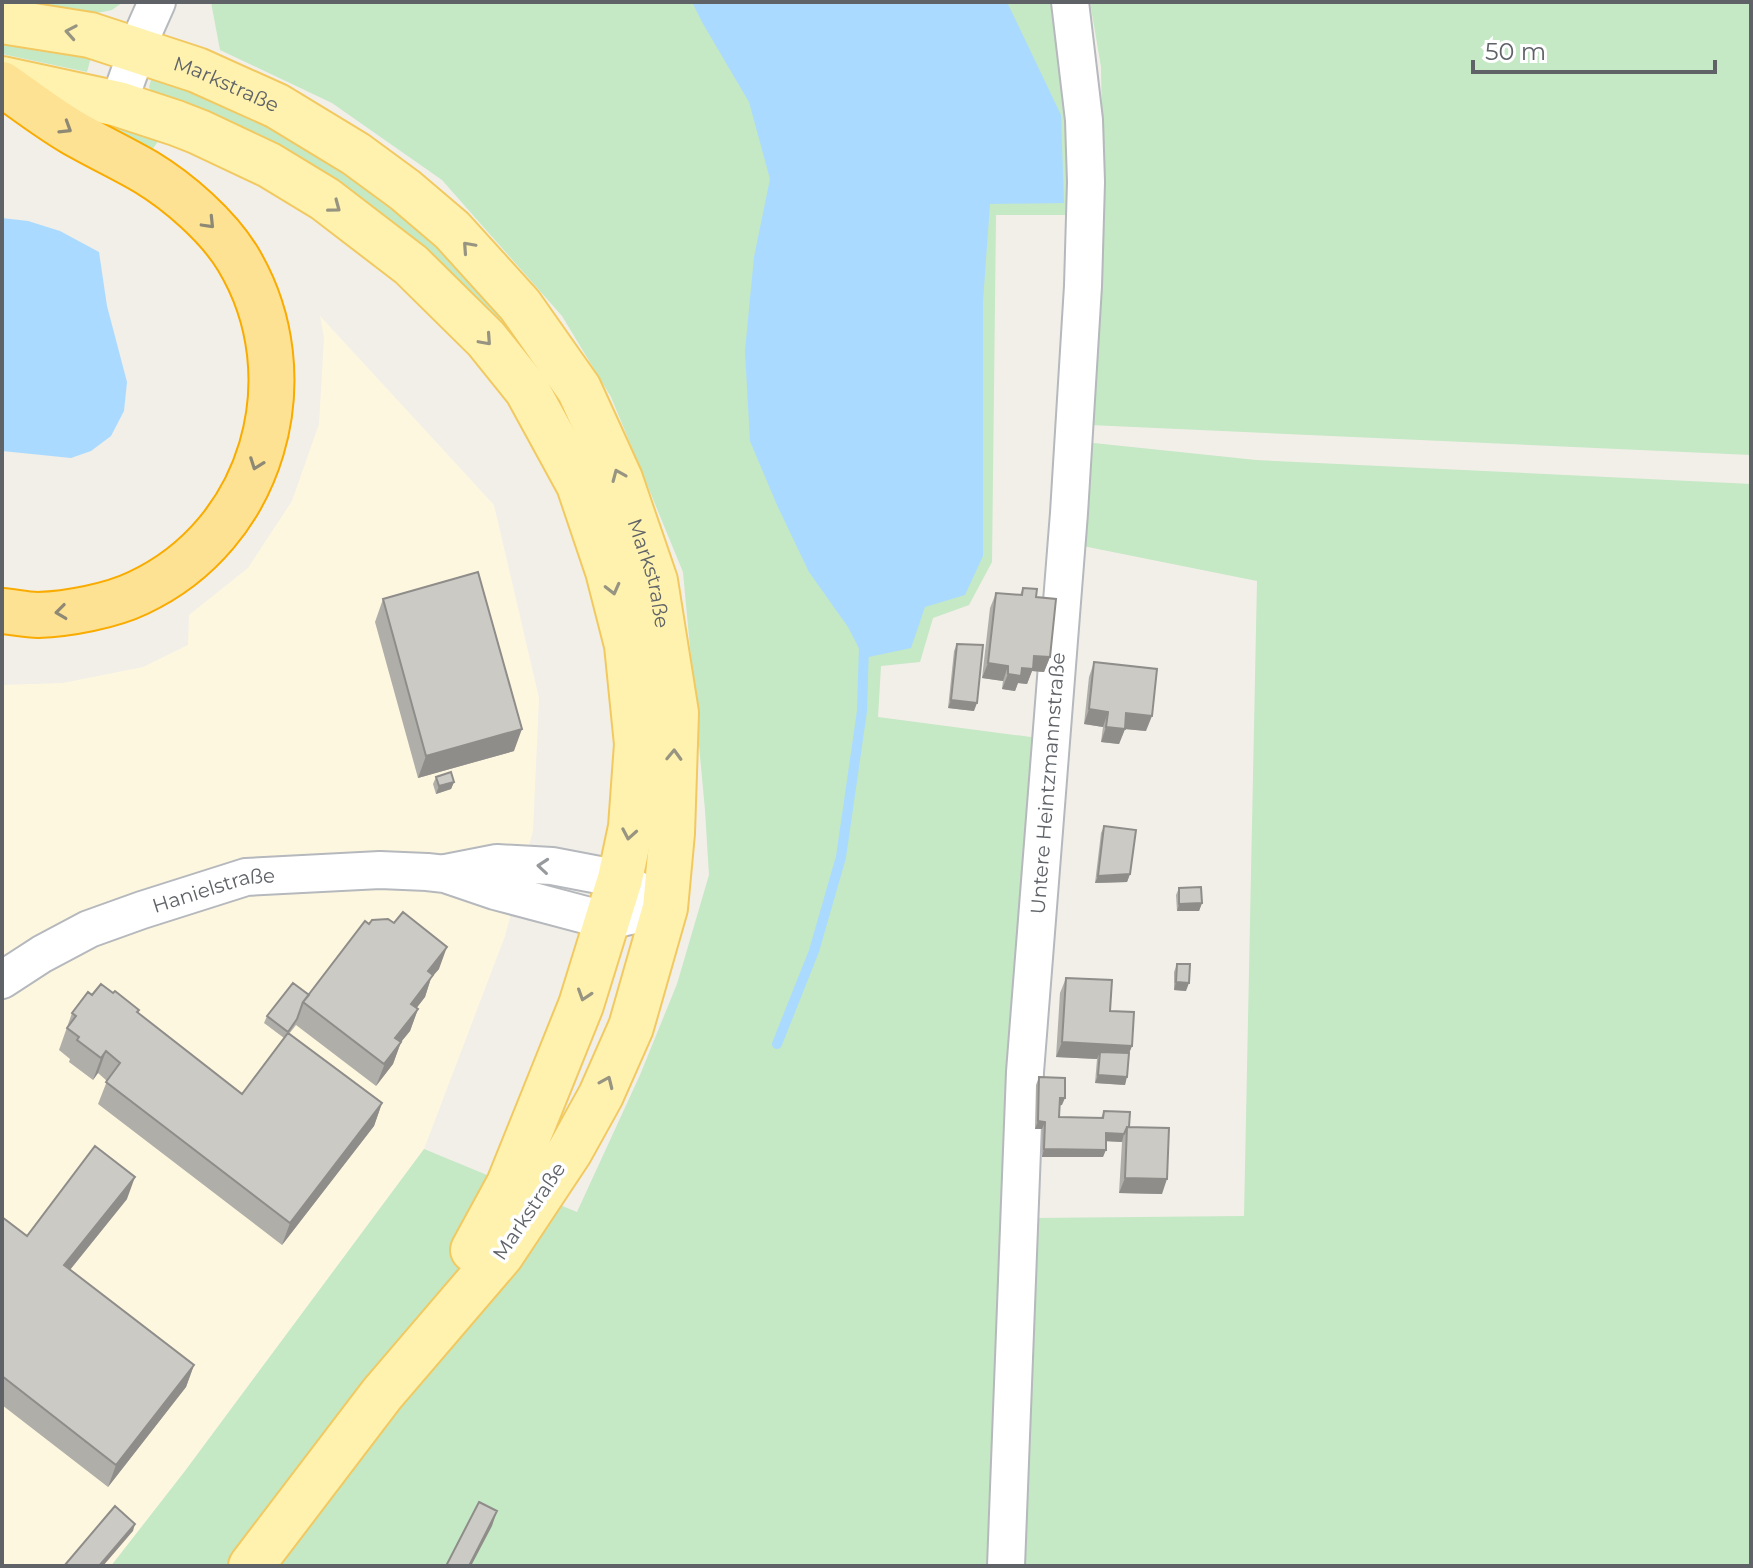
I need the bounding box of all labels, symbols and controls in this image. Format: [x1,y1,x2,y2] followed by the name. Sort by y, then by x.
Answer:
[64,24,77,41] one-way arrow
[1473,24,1715,74] scale bar
[1485,37,1546,66] text: 50 m
[170,51,283,117] street label: Markstraße
[58,119,72,134] one-way arrow
[326,198,341,212] one-way arrow
[200,214,214,228] one-way arrow
[462,242,477,256] one-way arrow
[476,331,490,346] one-way arrow
[249,456,266,470] one-way arrow
[611,469,627,483] one-way arrow
[622,515,674,630] street label: Markstraße
[604,582,621,595] one-way arrow
[54,603,68,620] one-way arrow
[1025,651,1070,915] street label: Untere Heintzmannstraße
[666,748,683,761] one-way arrow
[621,827,638,840] one-way arrow
[536,858,549,875] one-way arrow
[149,863,276,918] street label: Hanielstraße
[577,988,593,1002] one-way arrow
[597,1076,613,1090] one-way arrow
[488,1158,570,1264] street label: Markstraße

